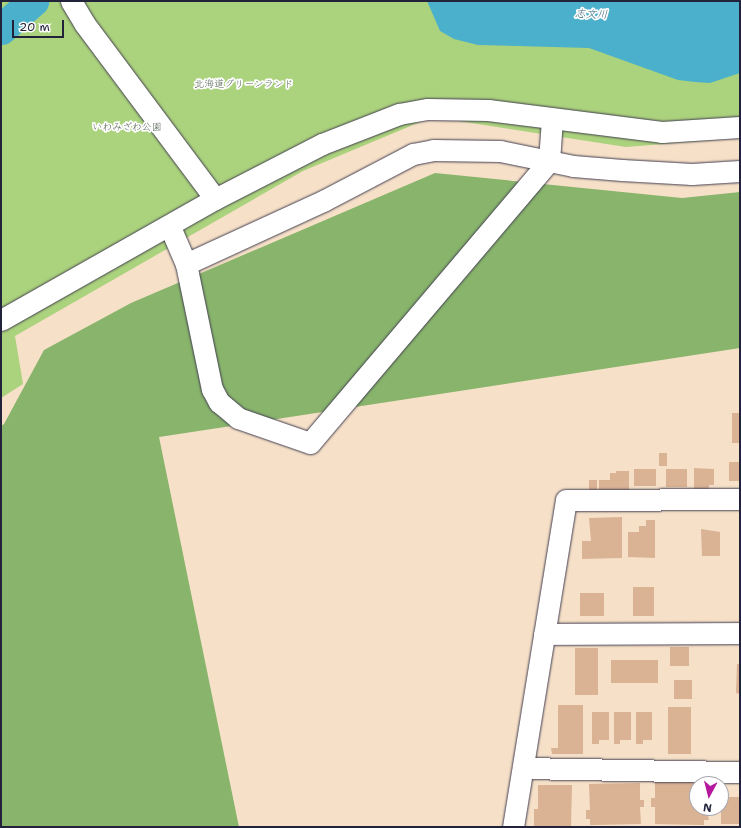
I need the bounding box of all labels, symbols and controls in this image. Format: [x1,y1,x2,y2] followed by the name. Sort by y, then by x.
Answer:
[574,8,608,22] water label: 志文川
[14,12,66,38] scale bar
[19,19,50,35] text: 20 m
[194,78,294,90] park label: 北海道グリーンランド
[92,121,162,133] park label: いわみざわ公園
[689,776,729,816] north arrow
[702,799,713,815] text: N

